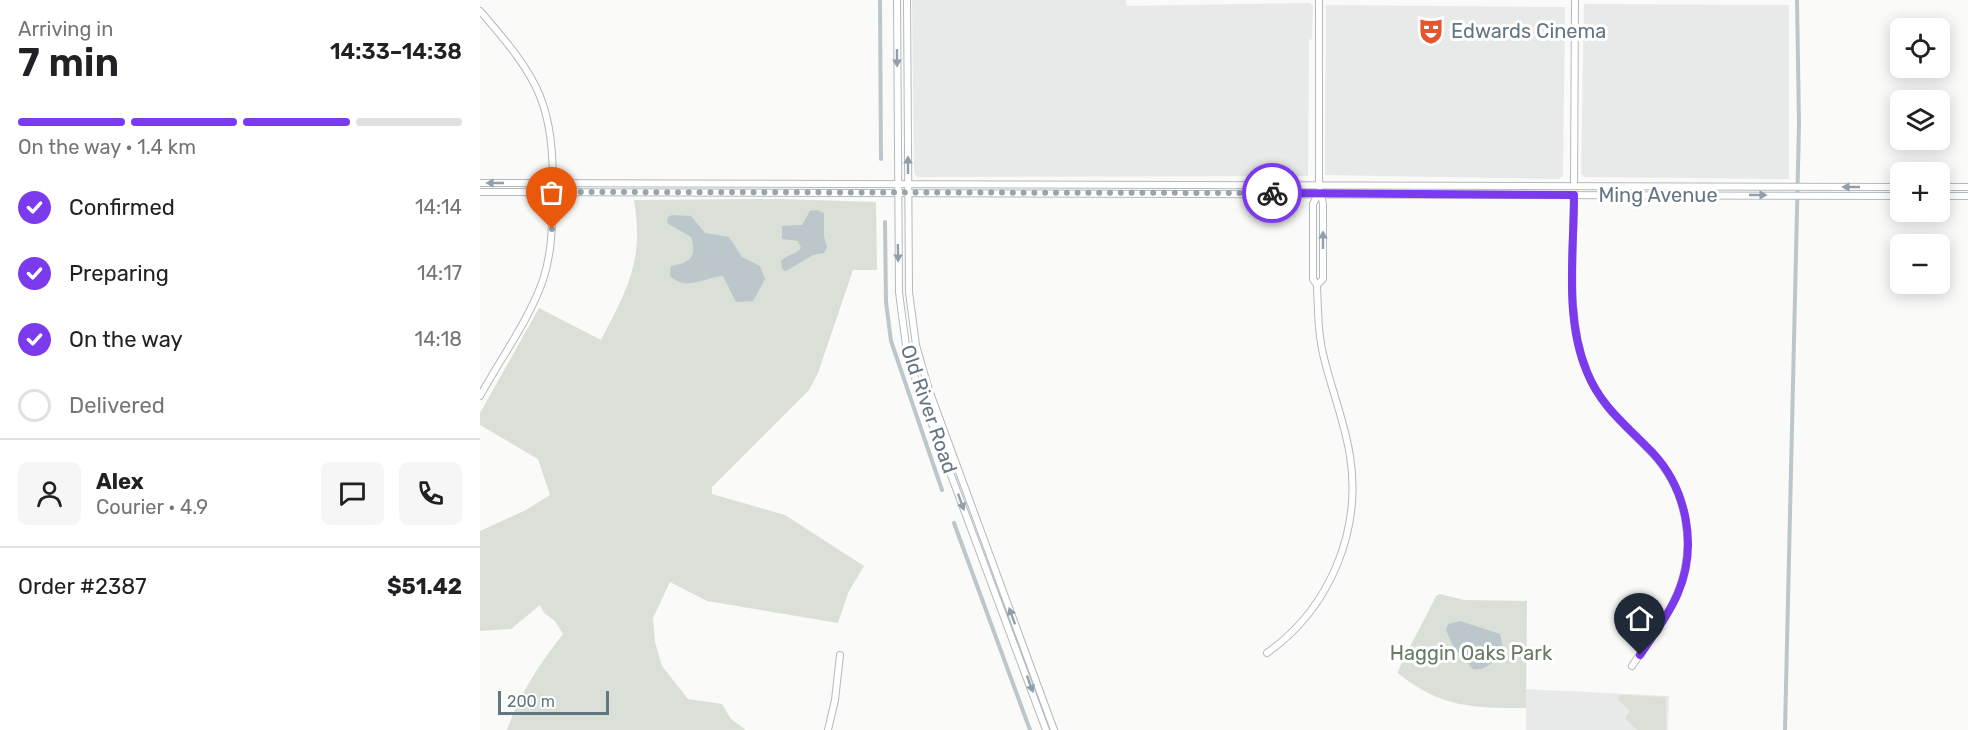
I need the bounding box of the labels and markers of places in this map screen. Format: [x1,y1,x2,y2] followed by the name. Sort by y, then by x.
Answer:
[1416,16,1446,46] theatre icon: Edwards Cinema
[1451,19,1606,43] place label: Edwards Cinema
[526,167,577,229] pin
[1614,593,1665,655] pin

